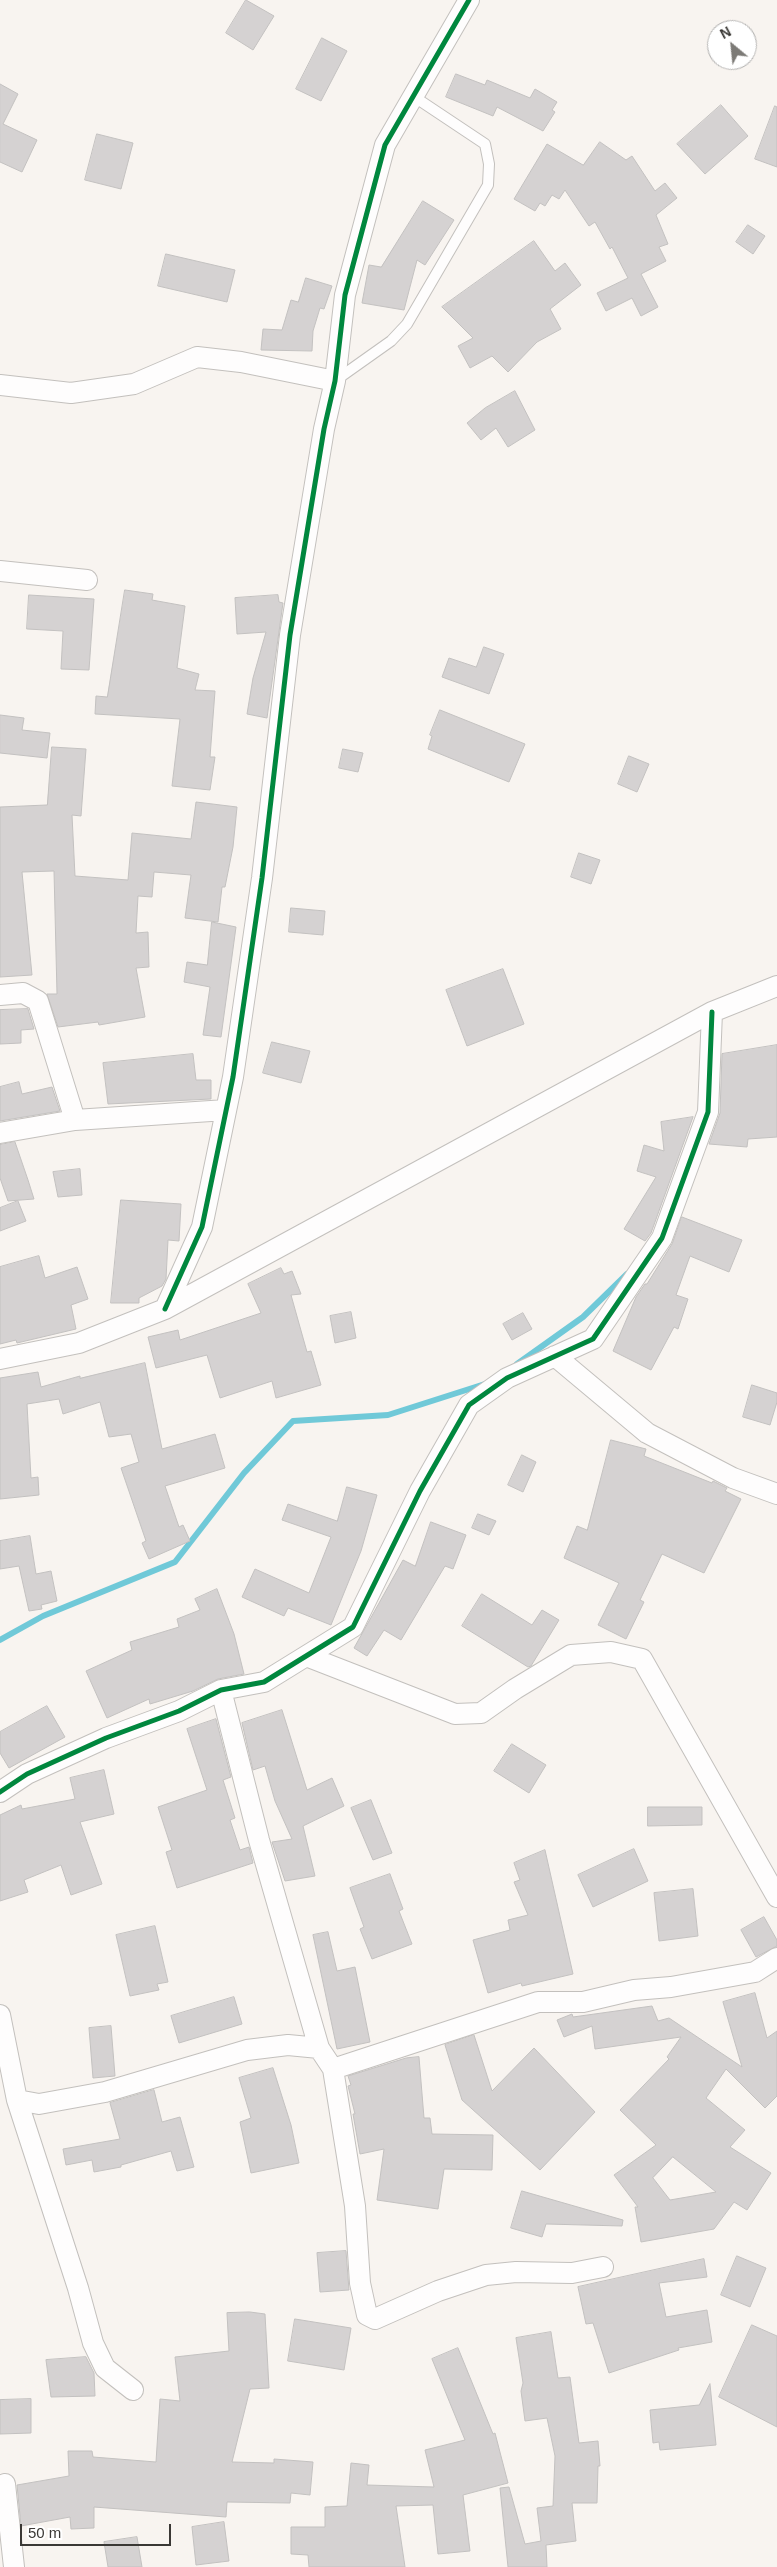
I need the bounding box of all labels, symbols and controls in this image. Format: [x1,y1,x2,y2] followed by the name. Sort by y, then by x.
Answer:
[707,20,757,70] north arrow
[717,23,734,42] text: N
[22,2514,174,2546] scale bar
[28,2524,61,2541] text: 50 m

